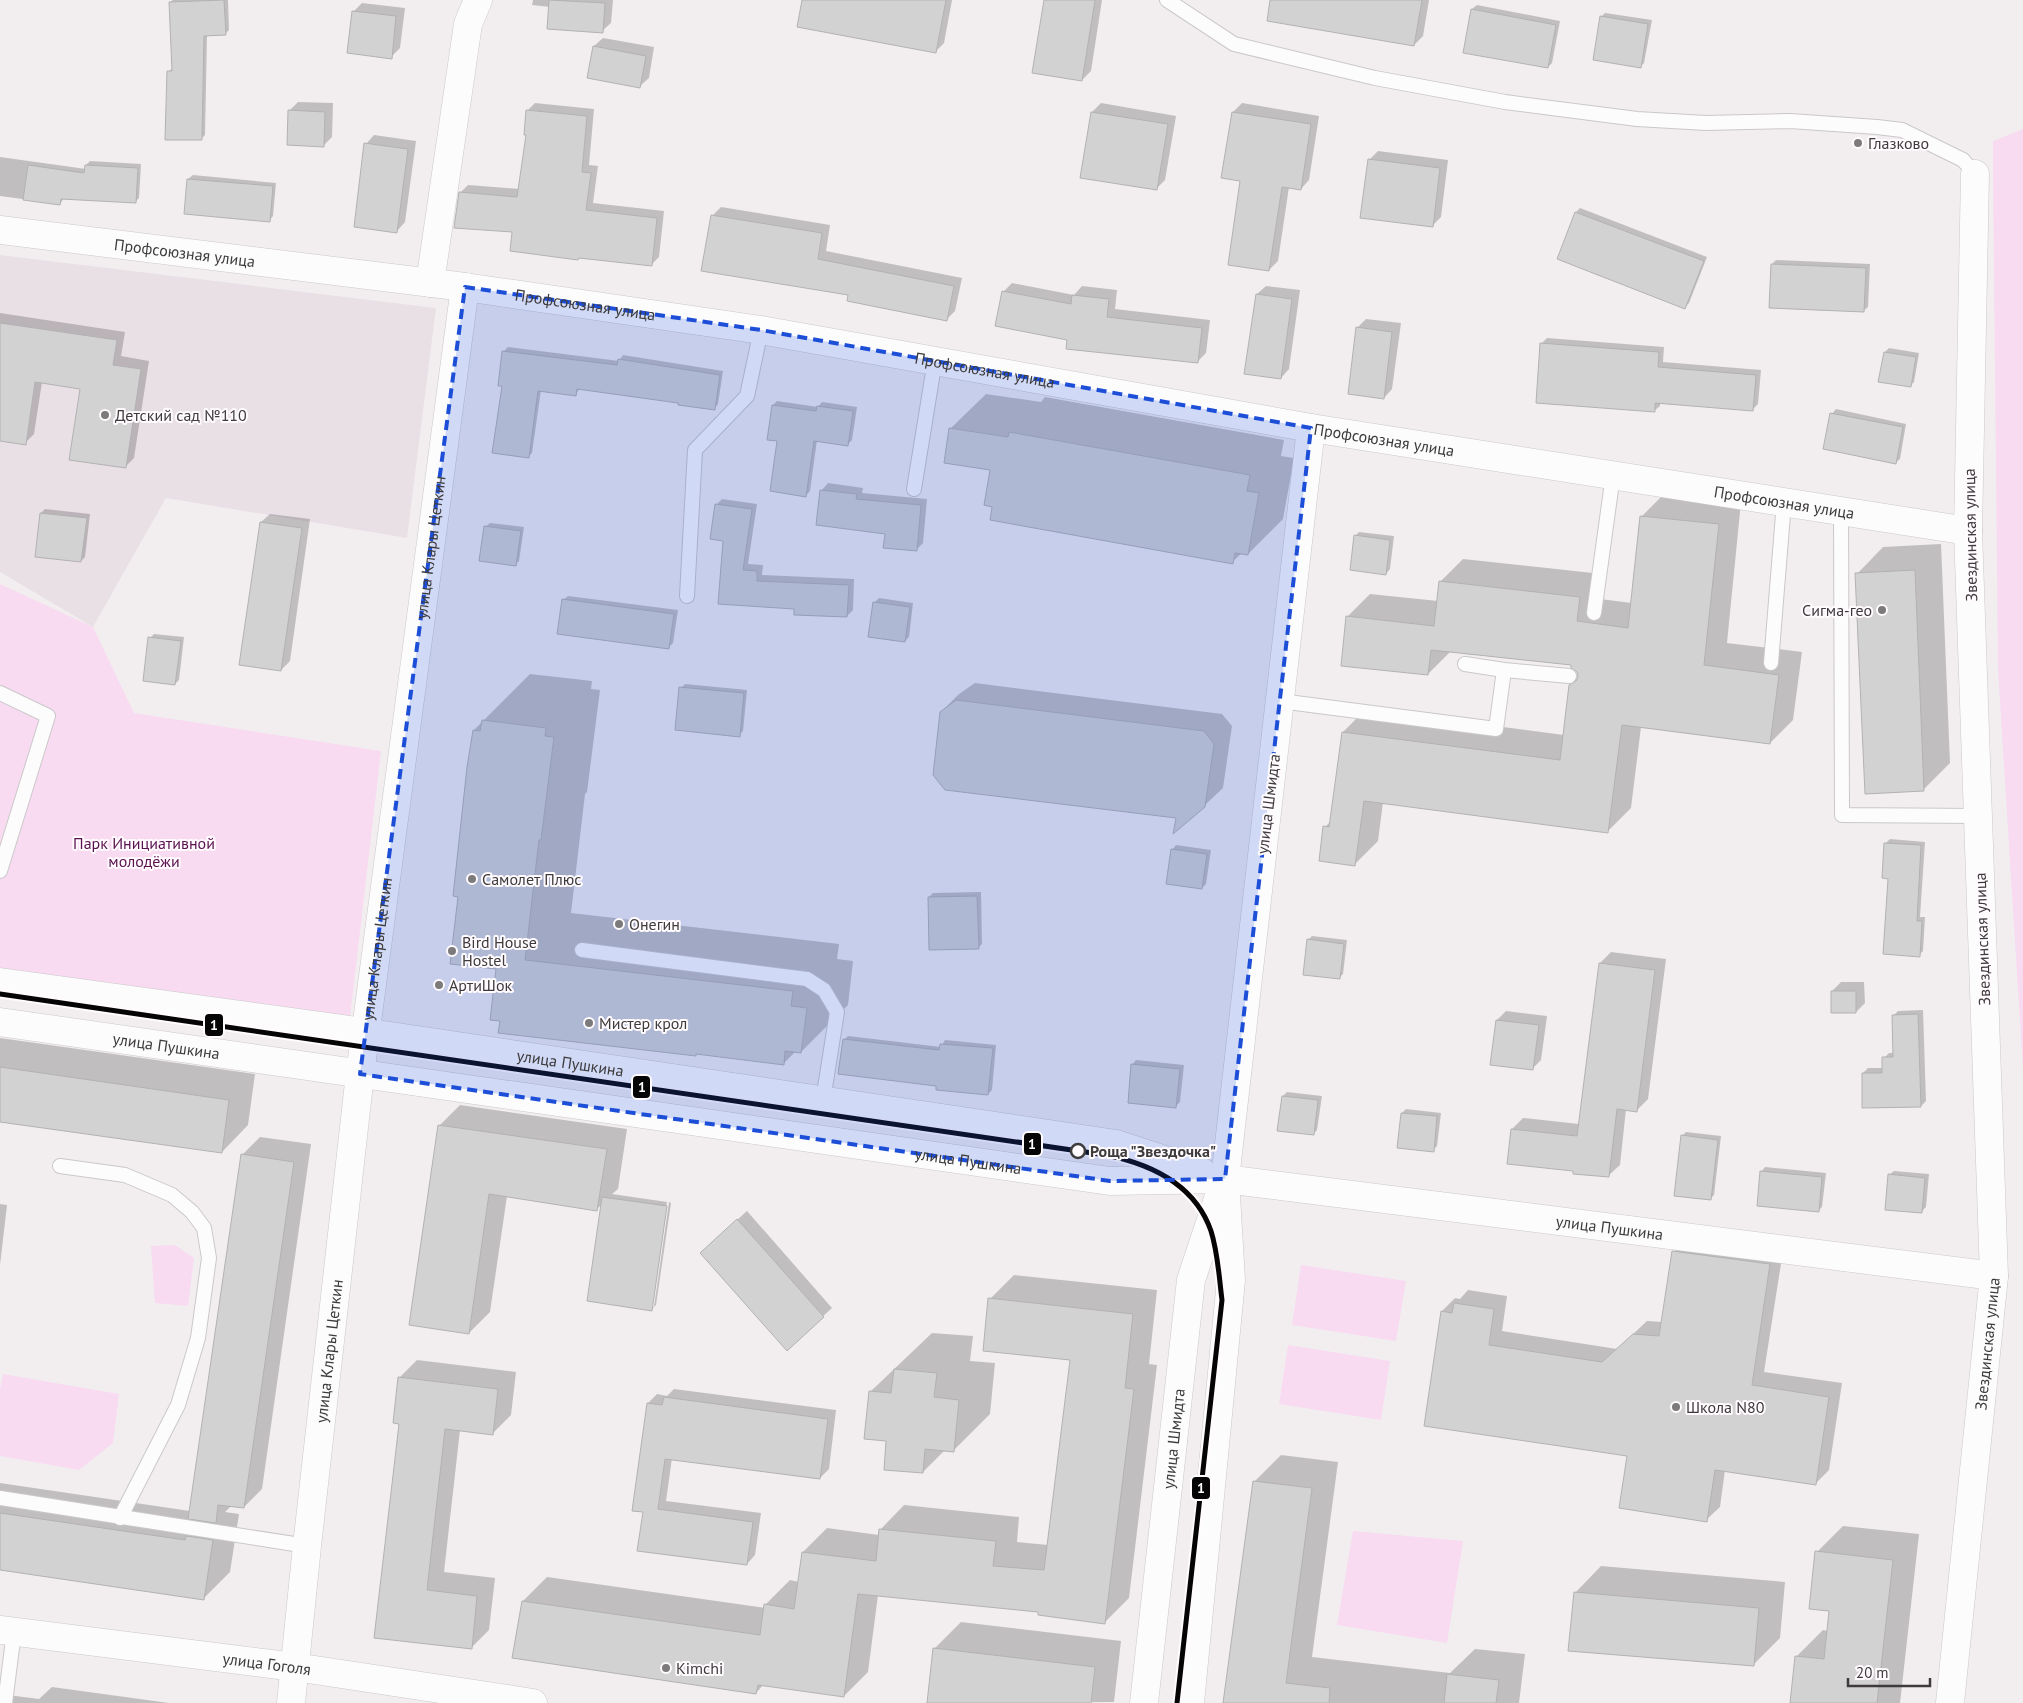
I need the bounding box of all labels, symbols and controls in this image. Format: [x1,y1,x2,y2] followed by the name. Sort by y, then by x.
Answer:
[1868,133,1929,153] place label: Глазково
[1852,137,1864,149] marker: Глазково
[113,234,256,271] street label: Профсоюзная улица
[514,284,657,325] street label: Профсоюзная улица
[913,348,1057,392] street label: Профсоюзная улица
[115,405,247,425] place label: Детский сад №110
[99,409,111,421] marker: Детский сад №110
[1312,419,1456,460] street label: Профсоюзная улица
[1959,468,1981,602] street label: Звездинская улица
[411,475,450,620] street label: улица Клары Цеткин
[1713,481,1856,523] street label: Профсоюзная улица
[1802,600,1872,620] place label: Сигма-гео
[1876,604,1888,616] marker: Сигма-гео
[1252,753,1284,855] street label: улица Шмидта
[73,833,215,871] park label: Парк Инициативной молодёжи
[482,869,582,889] place label: Самолет Плюс
[1970,872,1994,1006] street label: Звездинская улица
[466,873,478,885] marker: Самолет Плюс
[357,876,396,1022] street label: улица Клары Цеткин
[629,914,680,934] place label: Онегин
[613,918,625,930] marker: Онегин
[462,932,537,970] place label: Bird House Hostel
[446,945,458,957] marker: Bird House Hostel
[449,975,512,995] place label: АртиШок
[433,979,445,991] marker: АртиШок
[204,1013,224,1037] line badge: 1
[599,1013,687,1033] place label: Мистер крол
[210,1016,218,1034] text: 1
[583,1017,595,1029] marker: Мистер крол
[112,1028,221,1063] street label: улица Пушкина
[515,1045,625,1081] street label: улица Пушкина
[632,1075,651,1099] line badge: 1
[638,1078,646,1096] text: 1
[1023,1132,1042,1156] line badge: 1
[1028,1135,1036,1153] text: 1
[1090,1141,1216,1161] place label: Роща "Звездочка"
[913,1143,1023,1178] street label: улица Пушкина
[1070,1143,1086,1159] marker: Роща "Звездочка"
[1555,1211,1664,1244] street label: улица Пушкина
[1970,1277,2004,1411] street label: Звездинская улица
[311,1278,347,1424] street label: улица Клары Цеткин
[1158,1387,1189,1490] street label: улица Шмидта
[1686,1397,1765,1417] place label: Школа N80
[1670,1401,1682,1413] marker: Школа N80
[1191,1476,1211,1500] line badge: 1
[1197,1479,1205,1497] text: 1
[222,1648,312,1679] street label: улица Гоголя
[1848,1656,1930,1688] scale bar
[676,1658,723,1678] place label: Kimchi
[660,1662,672,1674] marker: Kimchi
[1856,1663,1889,1682] text: 20 m

